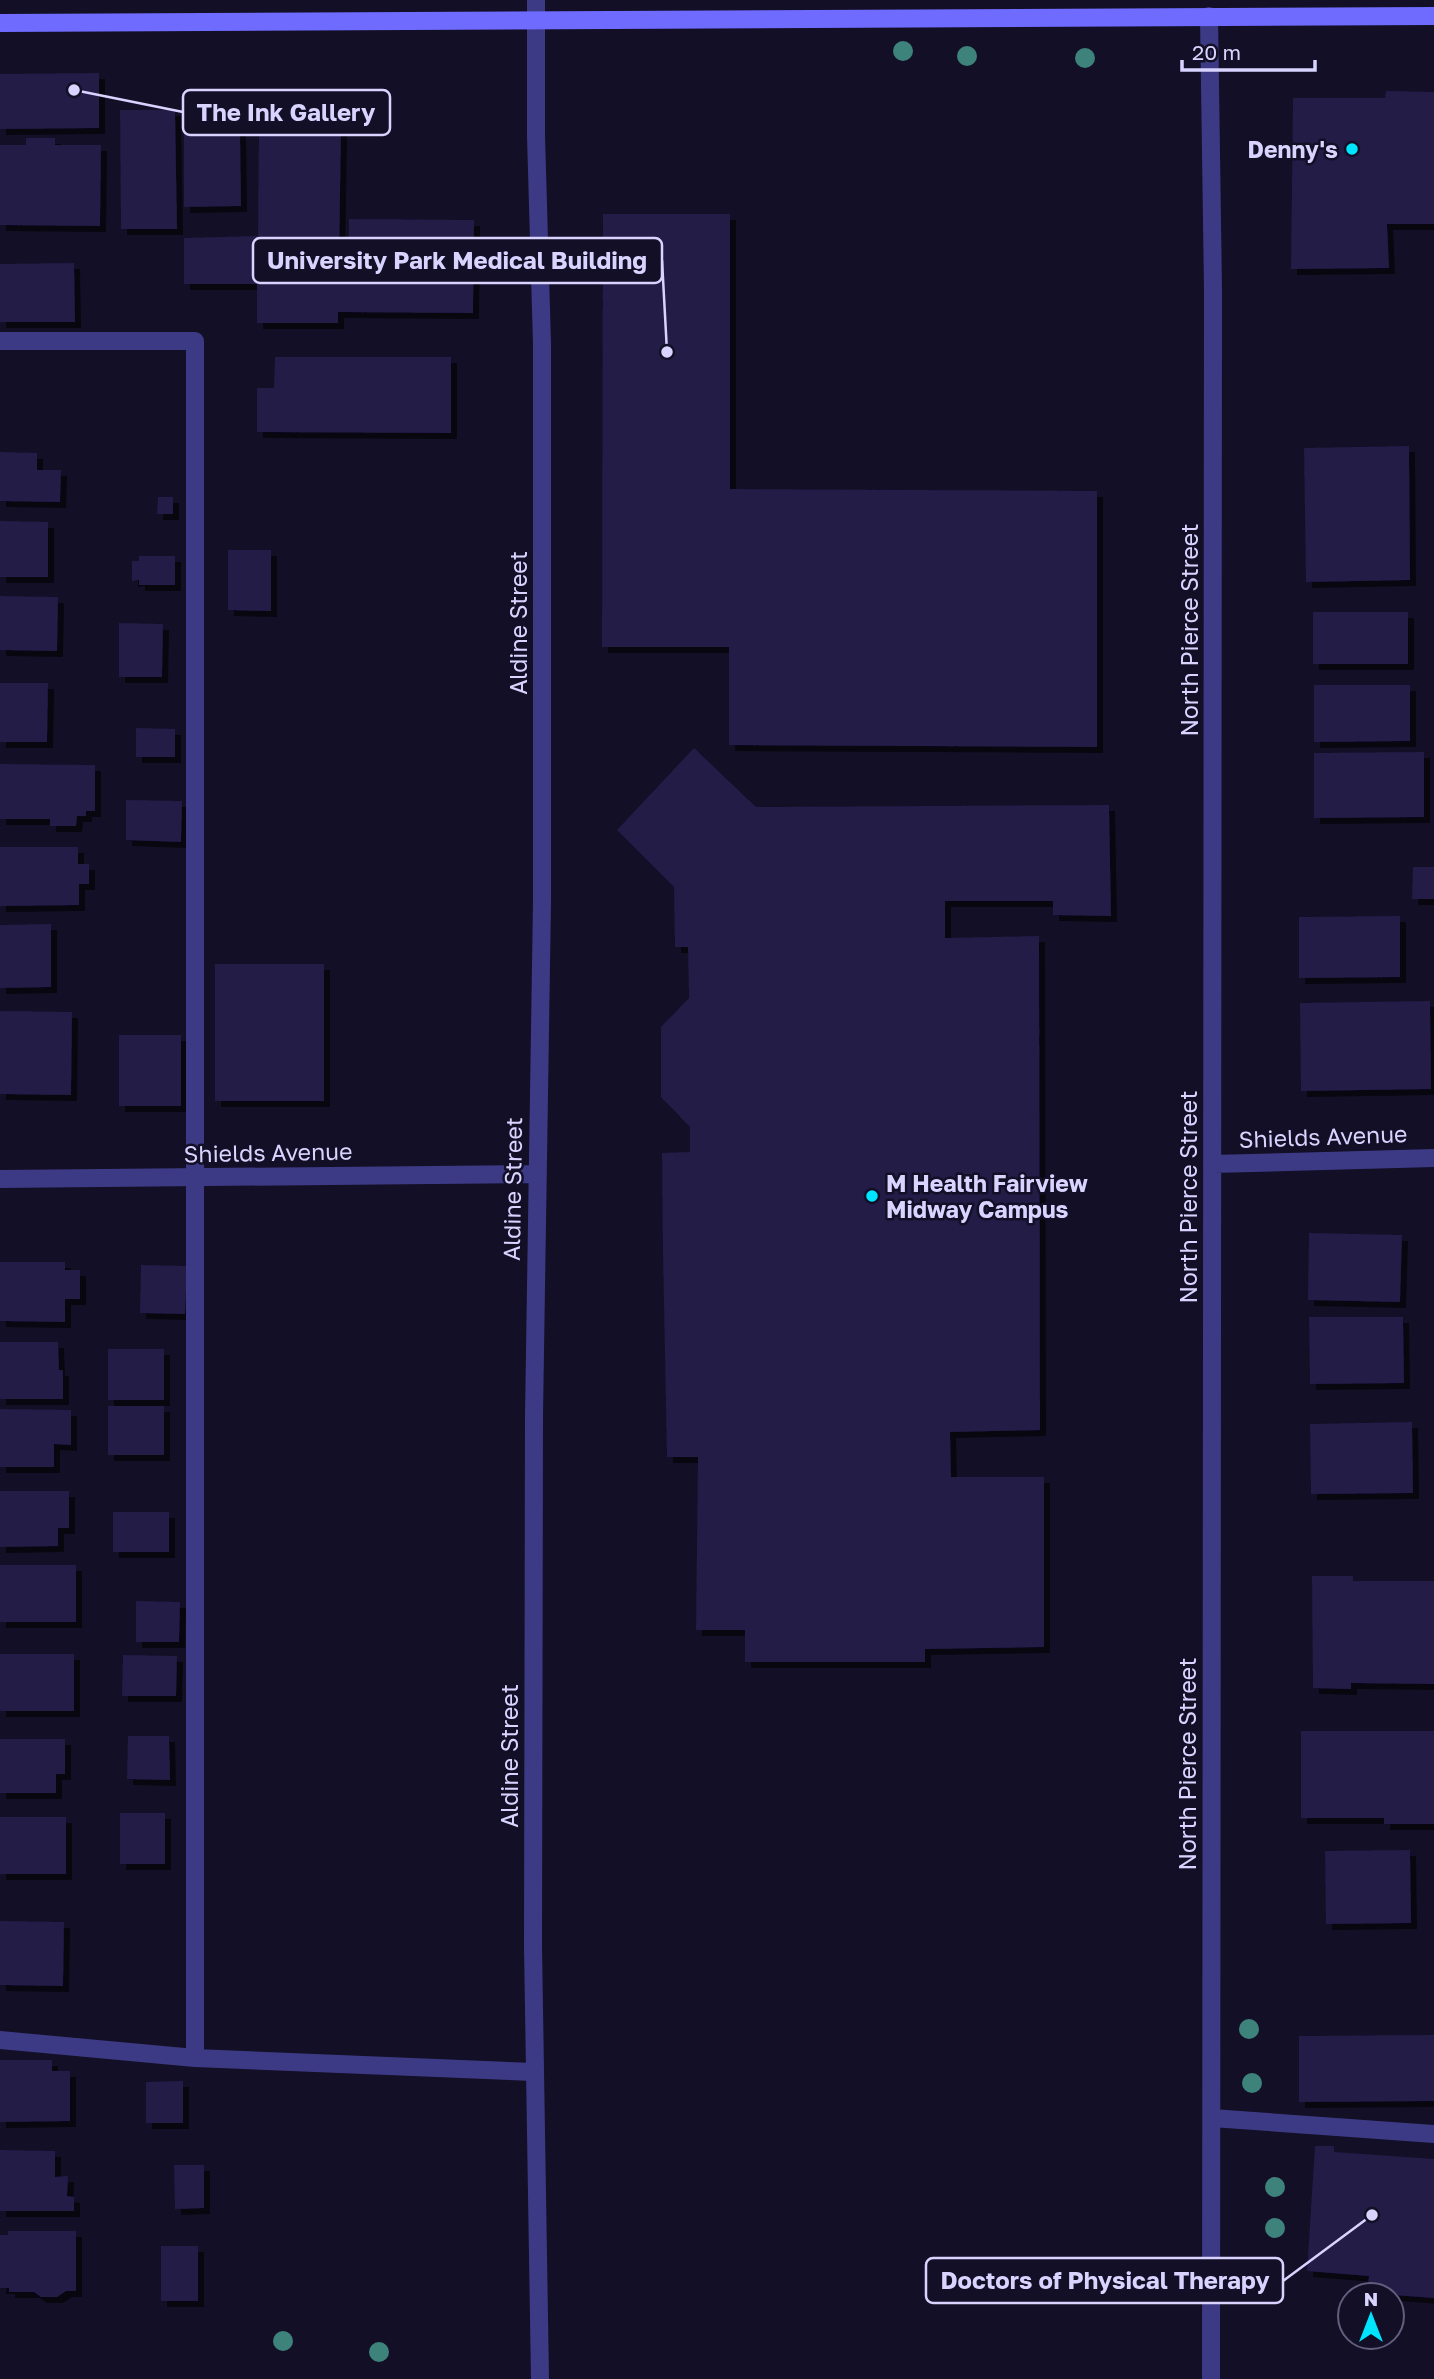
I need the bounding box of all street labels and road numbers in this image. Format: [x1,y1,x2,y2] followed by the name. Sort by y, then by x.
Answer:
[1175,524,1203,736] street label: North Pierce Street
[504,551,532,695] street label: Aldine Street
[1174,1091,1202,1303] street label: North Pierce Street
[497,1117,527,1261] street label: Aldine Street
[1238,1119,1408,1153] street label: Shields Avenue
[183,1137,353,1167] street label: Shields Avenue
[1173,1658,1201,1870] street label: North Pierce Street
[495,1684,523,1828] street label: Aldine Street

